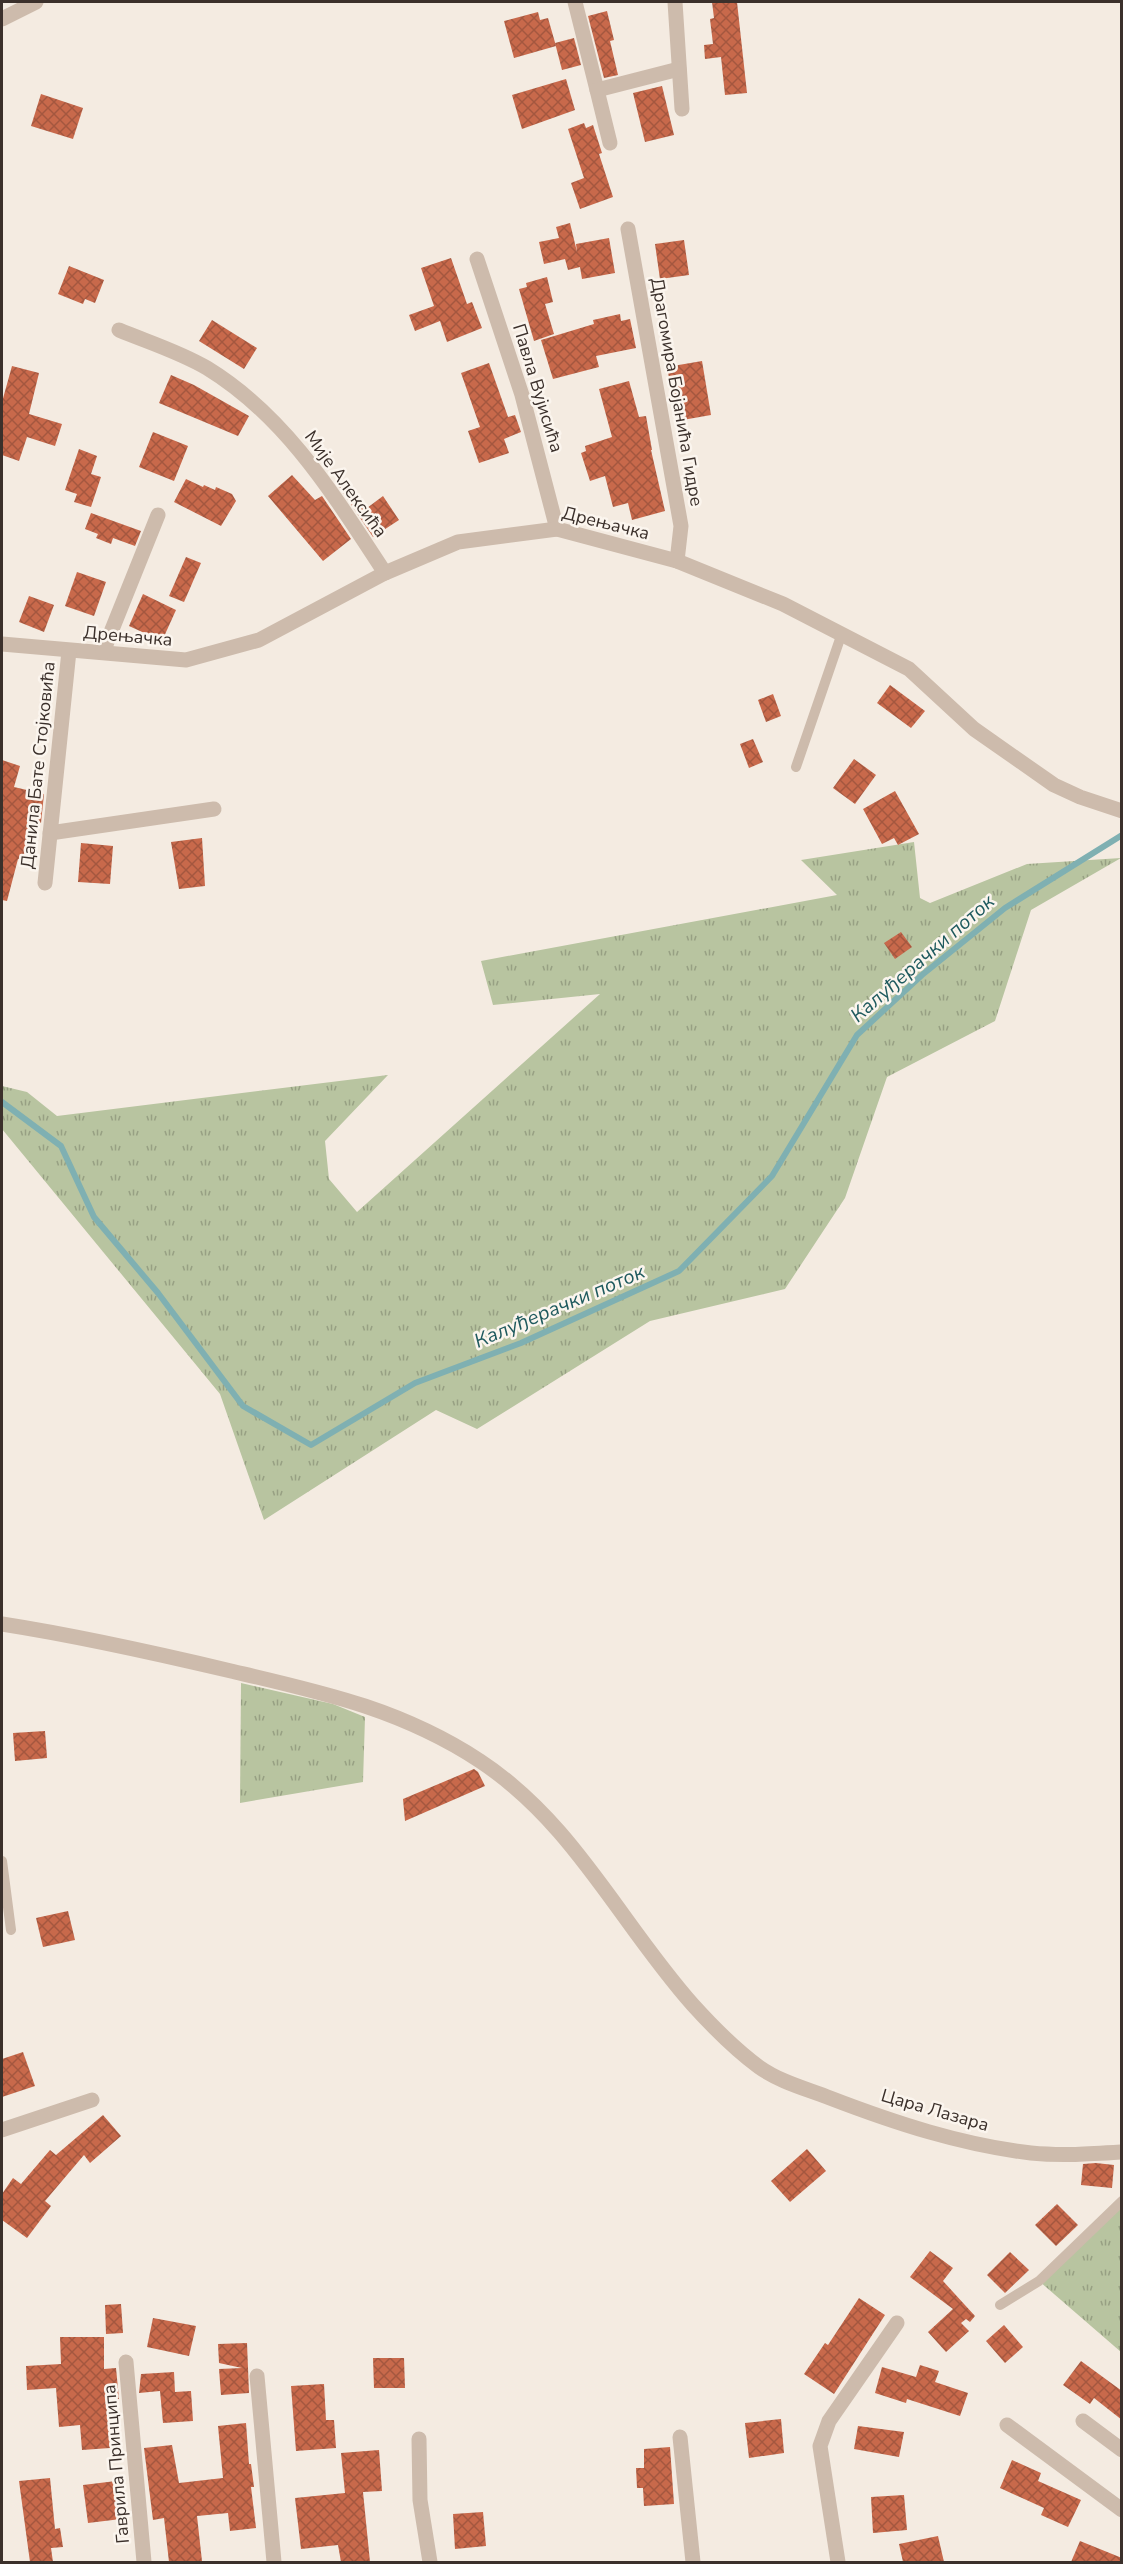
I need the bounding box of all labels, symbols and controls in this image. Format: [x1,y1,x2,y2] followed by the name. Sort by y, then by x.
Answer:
[645,276,709,508] street label: Драгомира Бојанића Гидре
[507,321,569,455] street label: Павла Вујисића
[299,426,393,542] street label: Мије Алексића
[560,501,652,545] street label: Дрењачка
[83,620,173,652] street label: Дрењачка
[15,660,61,870] street label: Данила Бате Стојковића
[845,888,1000,1028] water label: Калуђерачки поток
[470,1258,649,1355] water label: Калуђерачки поток
[878,2083,992,2137] street label: Цара Лазара
[97,2383,135,2545] street label: Гаврила Принципа

